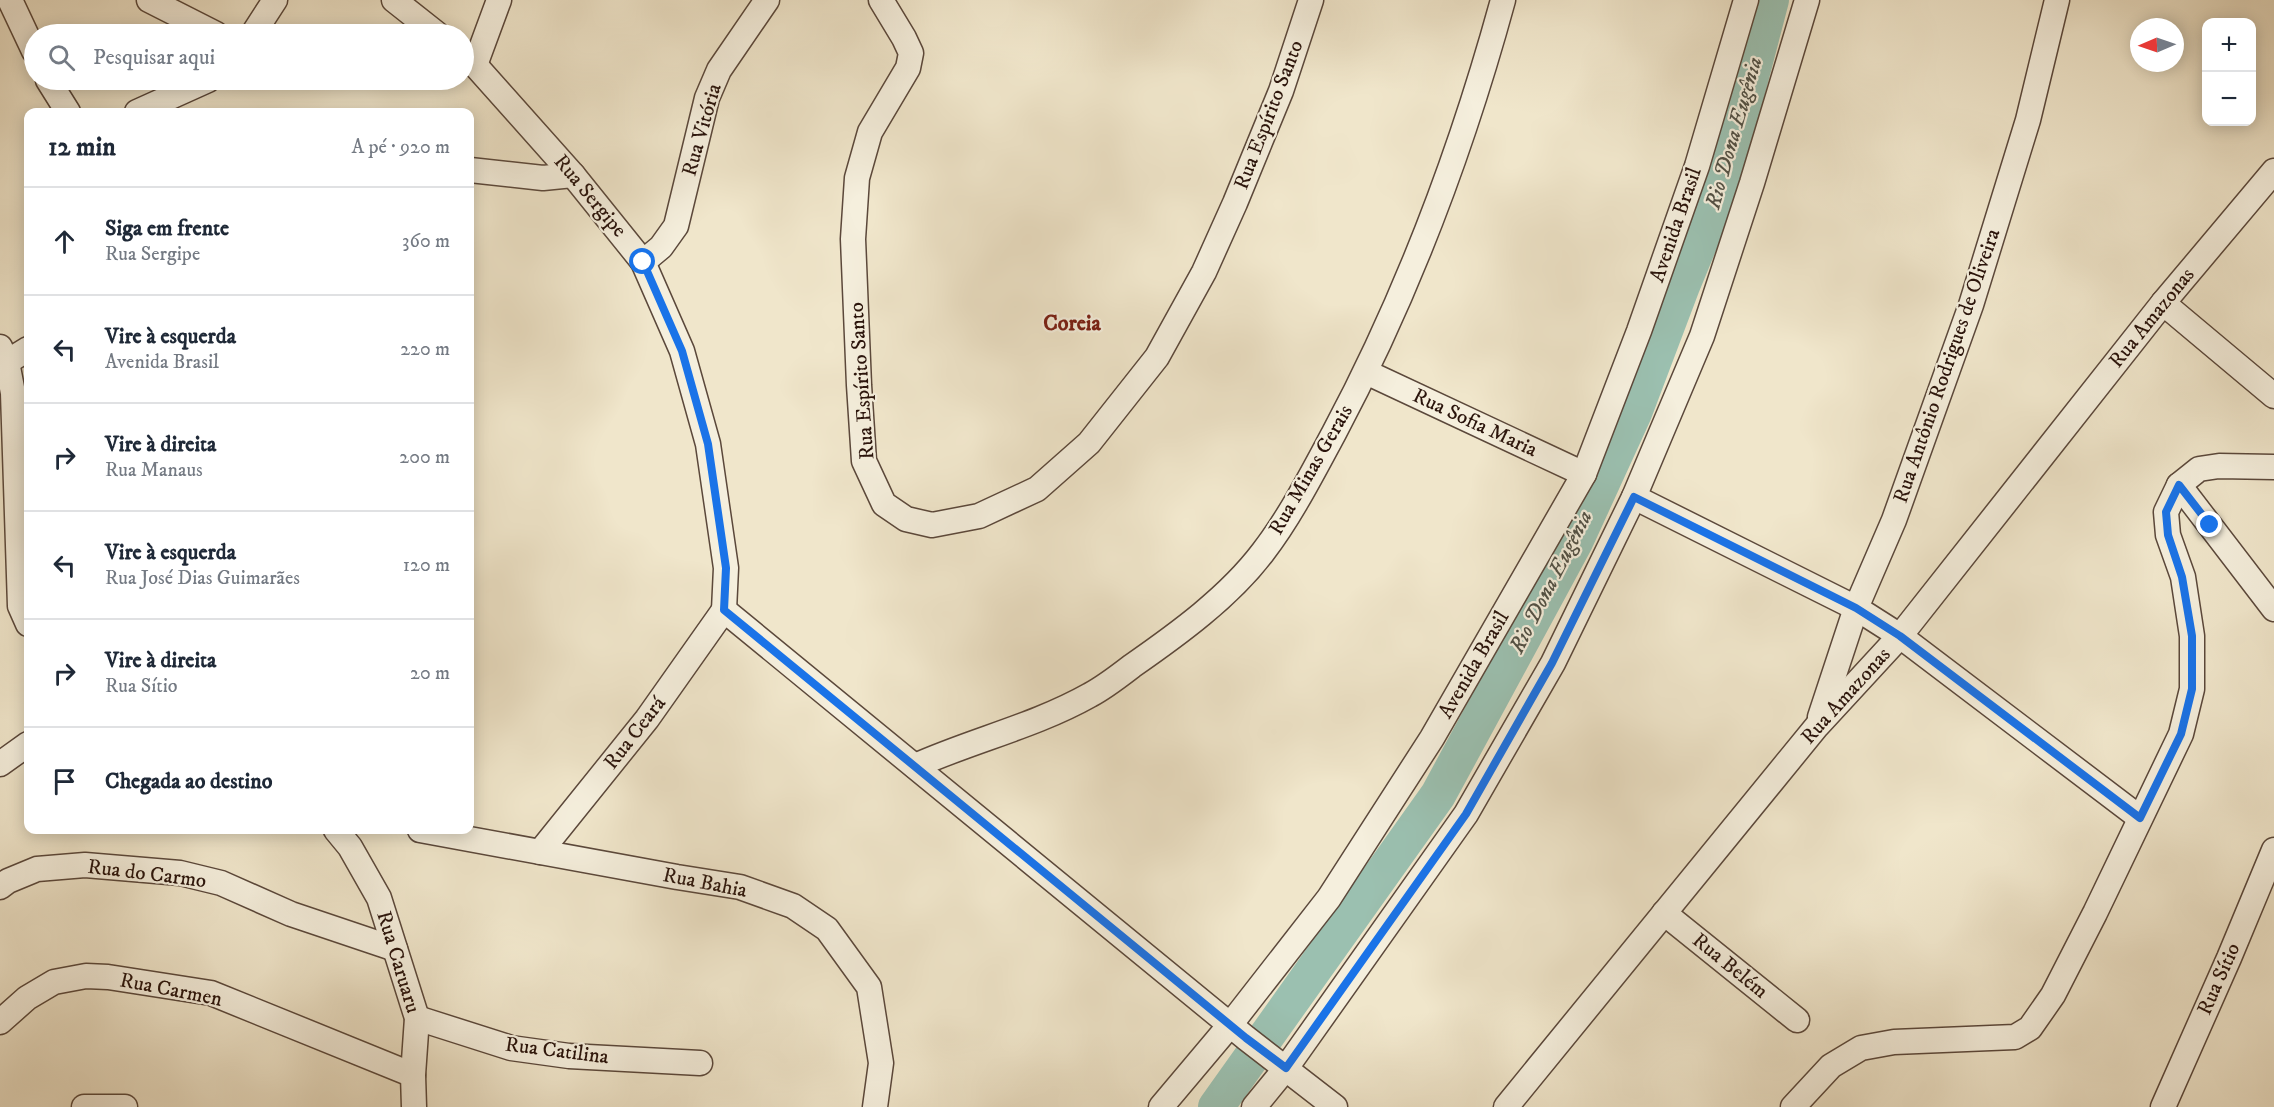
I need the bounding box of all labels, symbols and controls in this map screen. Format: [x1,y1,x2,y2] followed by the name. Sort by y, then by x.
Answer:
[2130,18,2184,72] north arrow
[2202,18,2256,126] map controls
[2202,18,2256,72] button: +
[24,24,474,90] search box
[1229,37,1309,193] street label: Rua Espírito Santo
[45,41,78,74] icon: search
[93,44,215,71] text: Pesquisar aqui
[1699,54,1769,213] water label: Rio Dona Eugênia
[2202,72,2256,126] button: −
[676,81,728,179] street label: Rua Vitória
[48,131,116,164] text: 12 min
[351,135,450,160] text: A pé · 920 m
[548,149,632,243] street label: Rua Sergipe
[1644,163,1708,286] street label: Avenida Brasil
[105,215,229,242] text: Siga em frente
[48,225,81,258] icon: ahead
[1888,225,2006,507] street label: Rua Antônio Rodrigues de Oliveira
[402,229,450,254] text: 360 m
[105,242,200,267] text: Rua Sergipe
[629,248,655,274] route start
[2104,262,2200,374] street label: Rua Amazonas
[844,301,880,461] street label: Rua Espírito Santo
[1043,310,1101,337] district label: Coreia
[105,323,236,350] text: Vire à esquerda
[48,333,81,366] icon: left
[400,337,450,362] text: 220 m
[105,350,219,375] text: Avenida Brasil
[1409,383,1541,463] street label: Rua Sofia Maria
[1263,400,1359,540] street label: Rua Minas Gerais
[105,431,216,458] text: Vire à direita
[48,441,81,474] icon: right
[399,445,450,470] text: 200 m
[105,458,203,483] text: Rua Manaus
[1503,506,1599,659] water label: Rio Dona Eugênia
[2196,511,2222,537] route end
[105,539,236,566] text: Vire à esquerda
[48,549,81,582] icon: left
[403,553,450,578] text: 120 m
[105,566,300,591] text: Rua José Dias Guimarães
[1433,606,1516,723] street label: Avenida Brasil
[1796,642,1896,750] street label: Rua Amazonas
[105,647,216,674] text: Vire à direita
[48,657,81,690] icon: right
[410,661,450,686] text: 20 m
[105,674,178,699] text: Rua Sítio
[598,691,672,775] street label: Rua Ceará
[48,765,81,798] icon: arrive
[105,768,272,795] text: Chegada ao destino
[86,854,208,894] street label: Rua do Carmo
[661,862,749,904] street label: Rua Bahia
[370,908,426,1016] street label: Rua Caruaru
[1687,928,1773,1005] street label: Rua Belém
[2192,939,2246,1019] street label: Rua Sítio
[118,967,224,1013] street label: Rua Carmen
[504,1032,610,1070] street label: Rua Catilina

